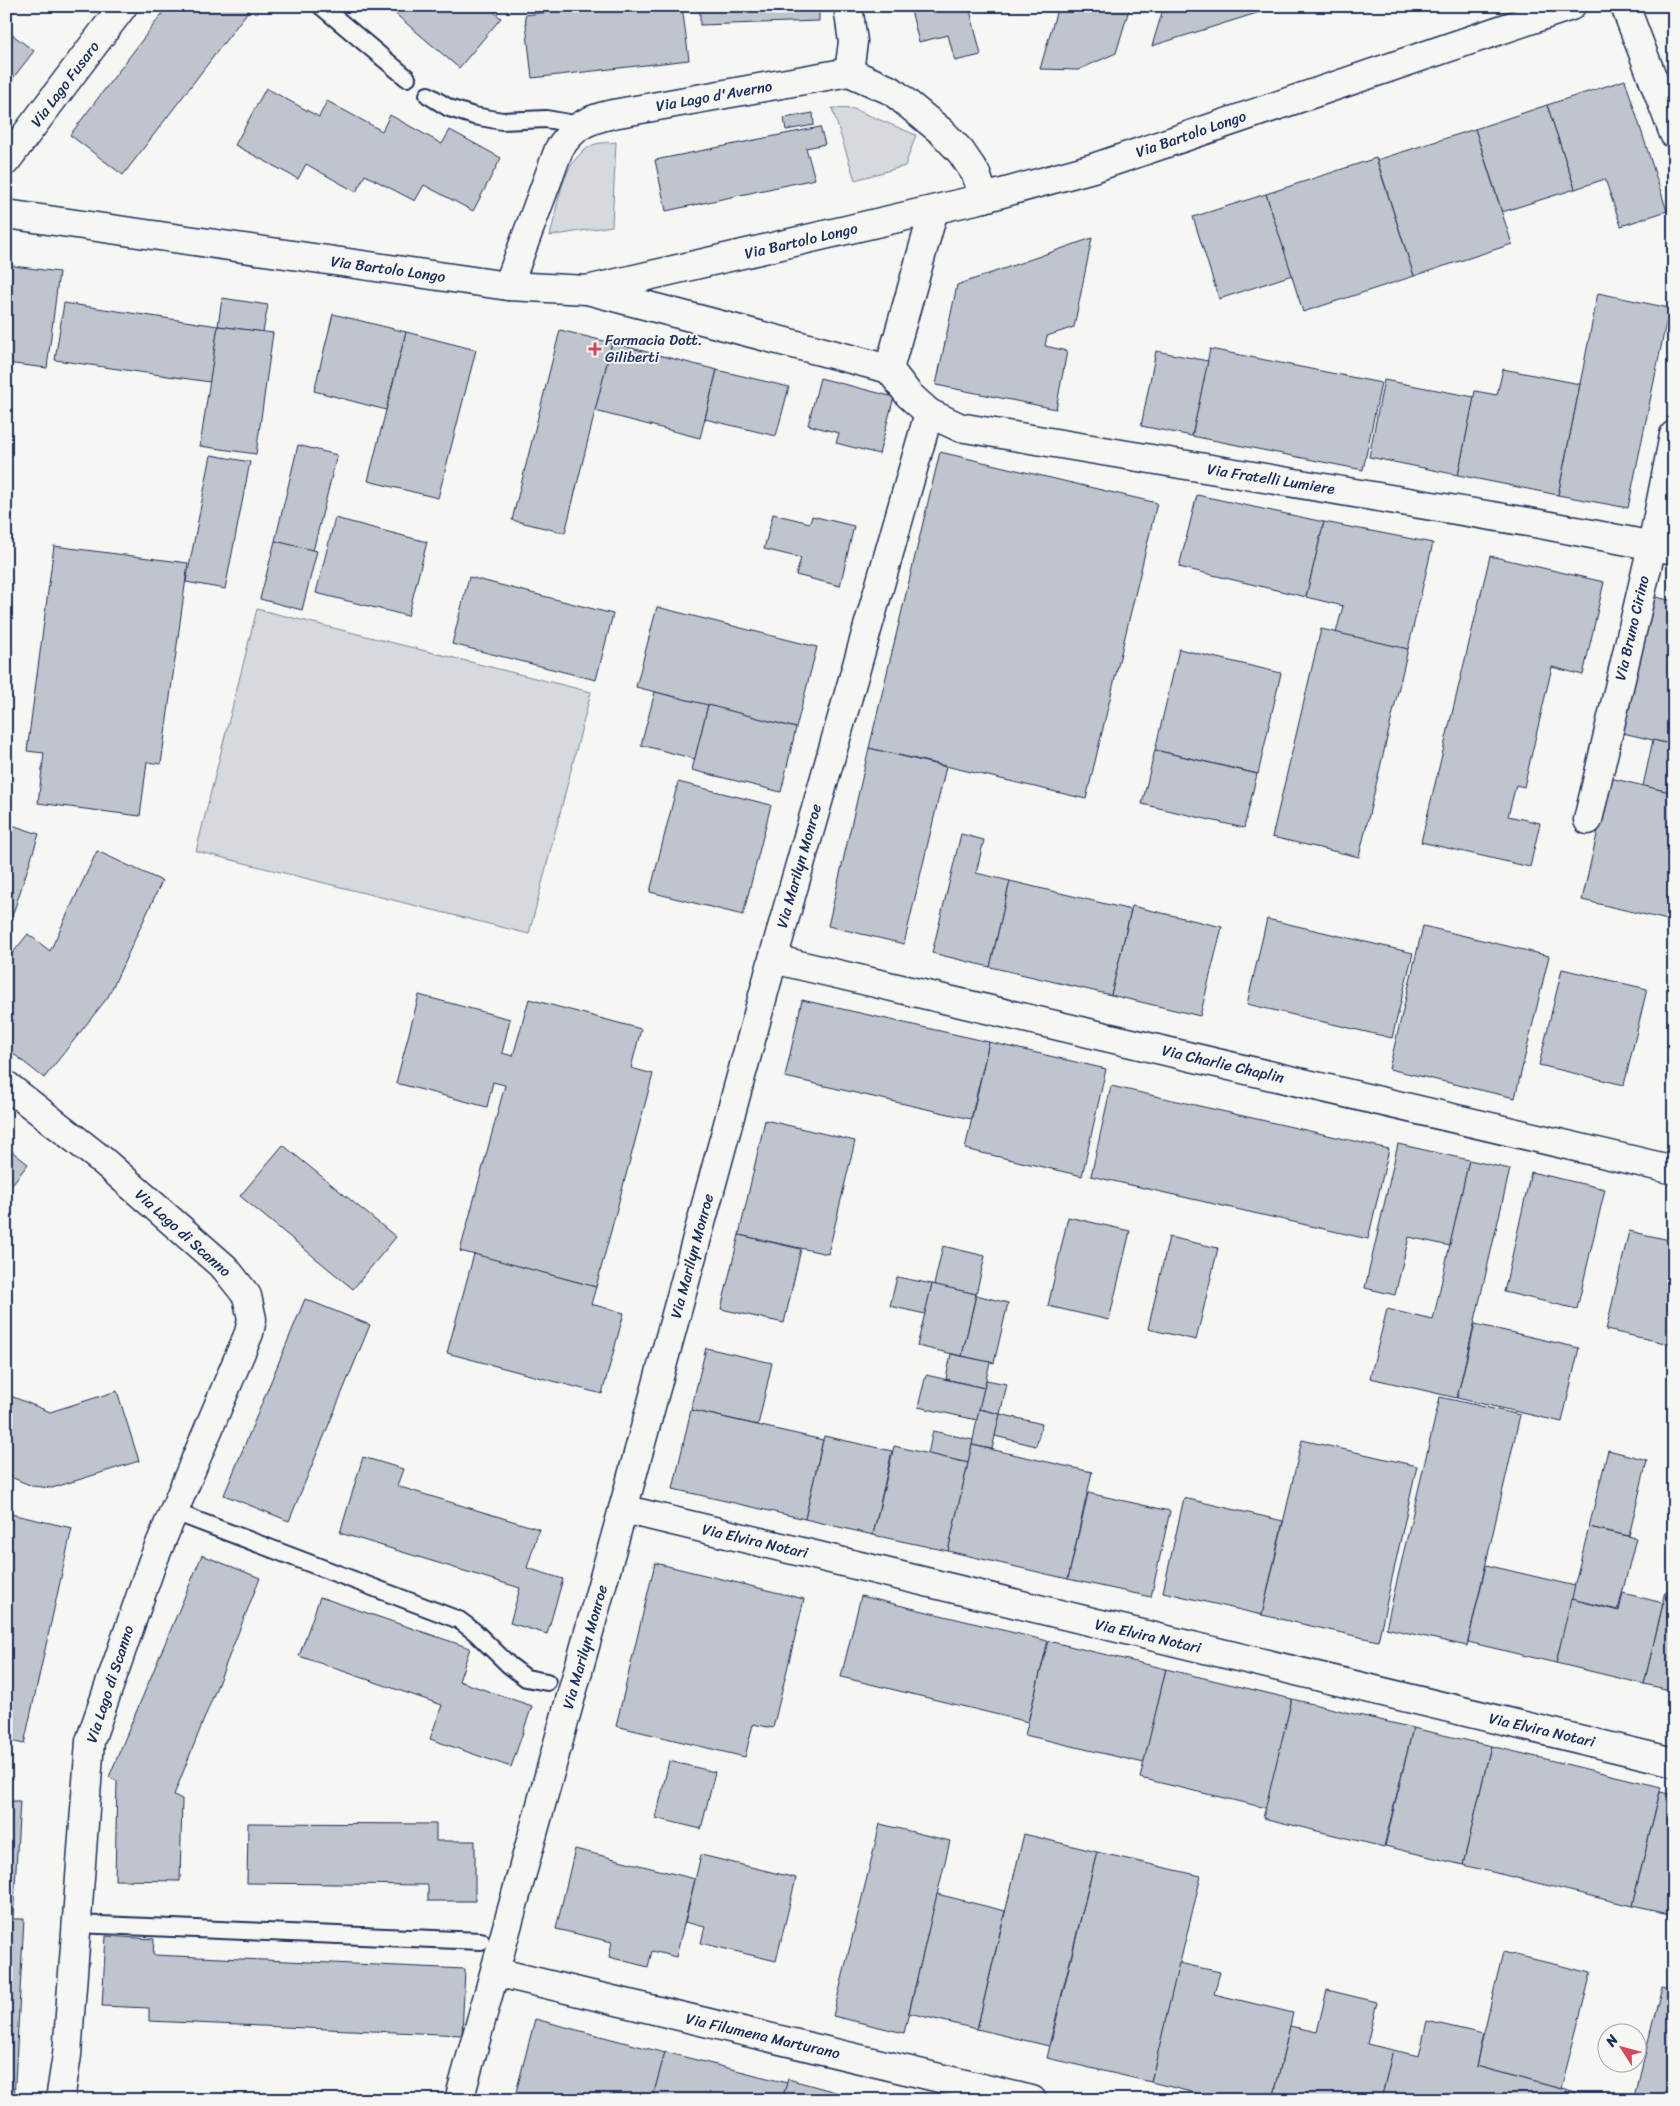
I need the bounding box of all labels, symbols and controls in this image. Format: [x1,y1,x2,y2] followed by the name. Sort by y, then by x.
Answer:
[24,35,106,133] street label: Via Lago Fusaro
[654,73,775,119] street label: Via Lago d'Averno
[1132,103,1250,165] street label: Via Bartolo Longo
[742,215,861,267] street label: Via Bartolo Longo
[329,248,447,290] street label: Via Bartolo Longo
[605,327,702,370] place label: Farmacia Dott. Giliberti
[589,343,601,355] marker: Farmacia Dott. Giliberti
[1205,456,1337,502] street label: Via Fratelli Lumiere
[1607,573,1657,683] street label: Via Bruno Cirino
[769,800,829,931] street label: Via Marilyn Monroe
[1159,1037,1287,1091] street label: Via Charlie Chaplin
[129,1182,237,1284] street label: Via Lago di Scanno
[663,1190,721,1321] street label: Via Marilyn Monroe
[699,1516,811,1566] street label: Via Elvira Notari
[555,1581,615,1712] street label: Via Marilyn Monroe
[1092,1611,1204,1661] street label: Via Elvira Notari
[79,1622,141,1746] street label: Via Lago di Scanno
[1486,1705,1598,1755] street label: Via Elvira Notari
[683,2006,843,2067] street label: Via Filumena Marturano
[1598,2024,1648,2074] north arrow
[1598,2029,1625,2053] text: N

